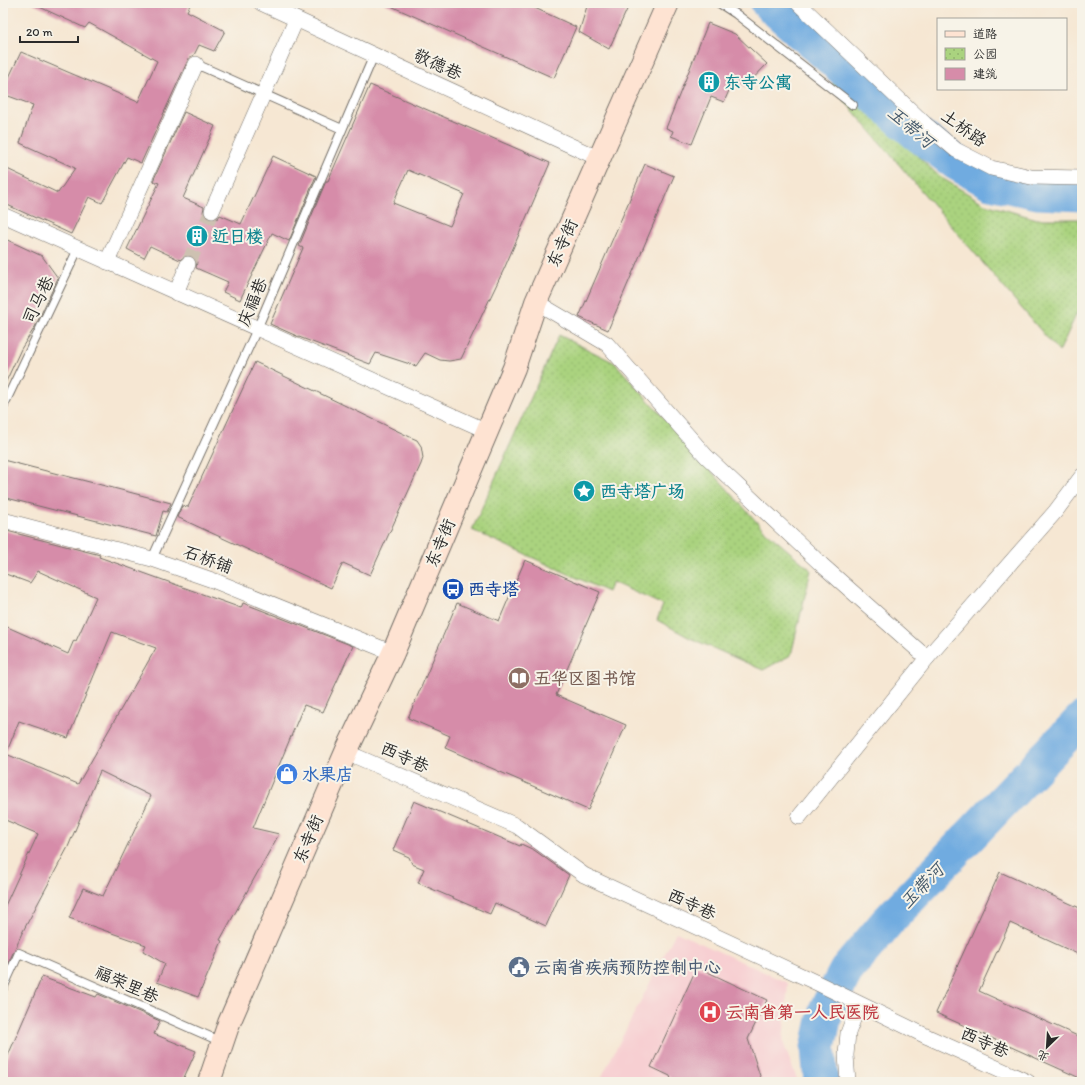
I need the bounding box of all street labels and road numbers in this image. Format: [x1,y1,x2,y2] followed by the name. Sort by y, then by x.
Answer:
[411,44,466,84] street label: 敬德巷
[937,105,991,151] street label: 土桥路
[542,216,582,270] street label: 东寺街
[18,272,58,327] street label: 司马巷
[233,274,272,329] street label: 庆福巷
[421,516,459,570] street label: 东寺街
[181,541,235,577] street label: 石桥铺
[378,737,433,777] street label: 西寺巷
[289,812,327,866] street label: 东寺街
[665,884,720,924] street label: 西寺巷
[92,961,163,1007] street label: 福荣里巷
[958,1022,1013,1062] street label: 西寺巷

